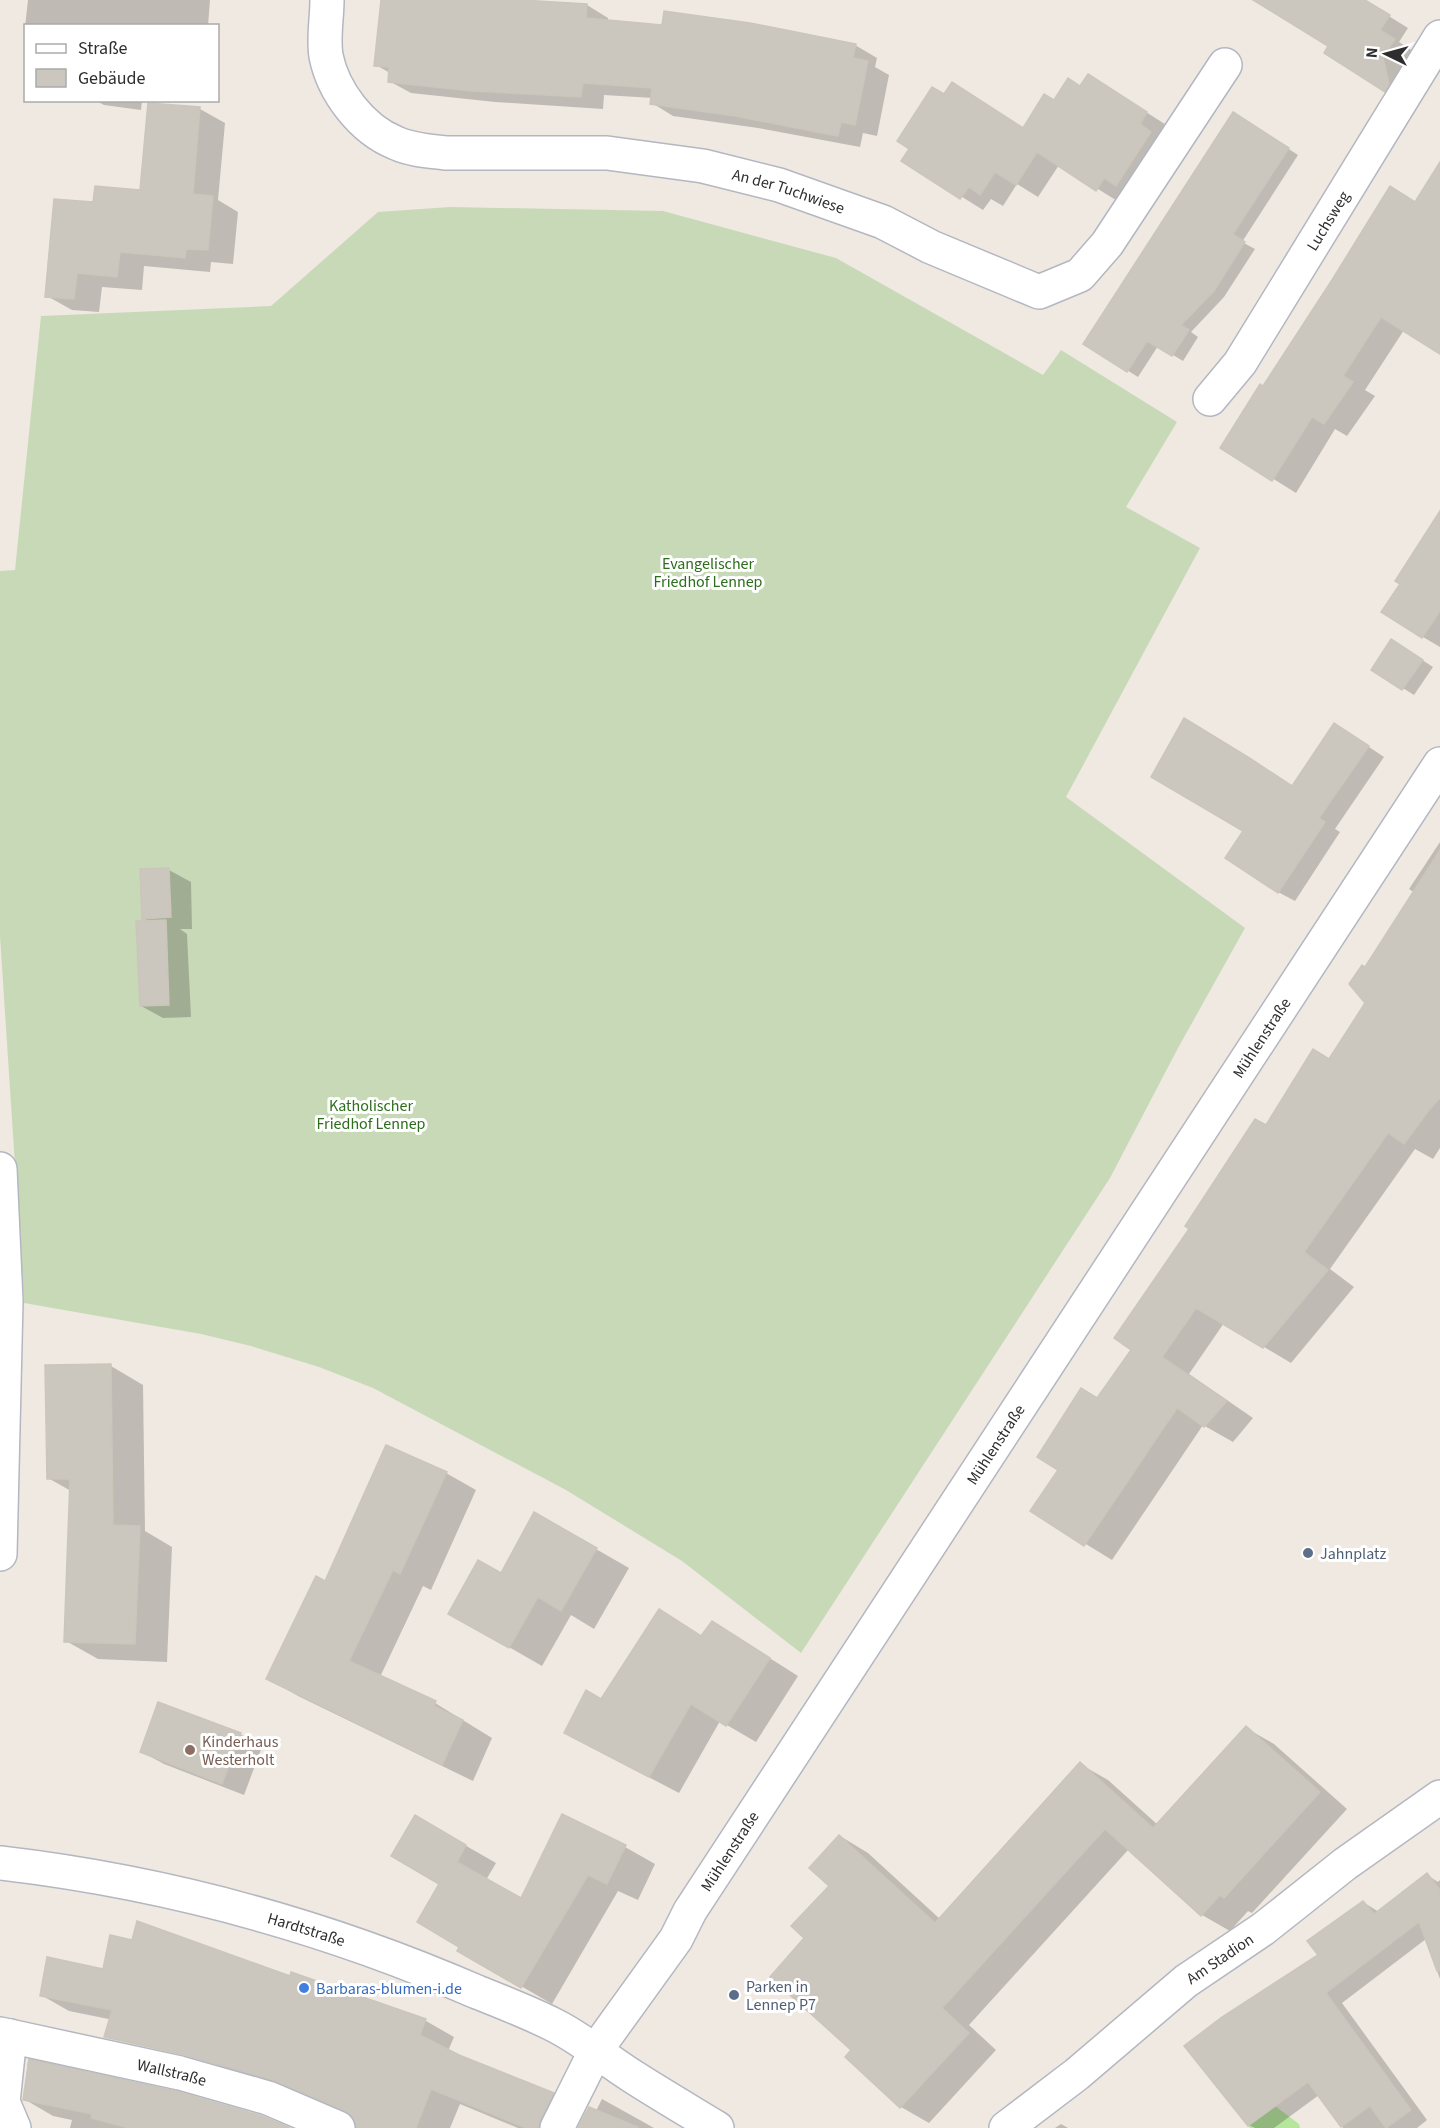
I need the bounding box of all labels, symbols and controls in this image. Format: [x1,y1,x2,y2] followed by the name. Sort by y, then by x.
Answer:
[24,24,219,102] legend
[1356,24,1416,84] north arrow
[78,36,128,61] text: Straße
[1361,47,1383,59] text: N
[78,66,146,91] text: Gebäude
[730,164,848,219] street label: An der Tuchwiese
[1302,187,1355,255] street label: Luchsweg
[654,553,763,593] park label: Evangelischer Friedhof Lennep
[1228,993,1296,1083] street label: Mühlenstraße
[317,1095,426,1135] park label: Katholischer Friedhof Lennep
[962,1400,1030,1489] street label: Mühlenstraße
[1320,1543,1386,1565] place label: Jahnplatz
[1301,1546,1315,1560] marker: Jahnplatz
[202,1731,279,1771] place label: Kinderhaus Westerholt
[183,1743,197,1757] marker: Kinderhaus Westerholt
[696,1807,765,1896] street label: Mühlenstraße
[265,1907,348,1952] street label: Hardtstraße
[1182,1929,1258,1990] street label: Am Stadion
[746,1976,816,2016] place label: Parken in Lennep P7
[316,1978,462,2000] place label: Barbaras-blumen-i.de
[297,1981,311,1995] marker: Barbaras-blumen-i.de
[727,1988,741,2002] marker: Parken in Lennep P7
[135,2054,209,2092] street label: Wallstraße

